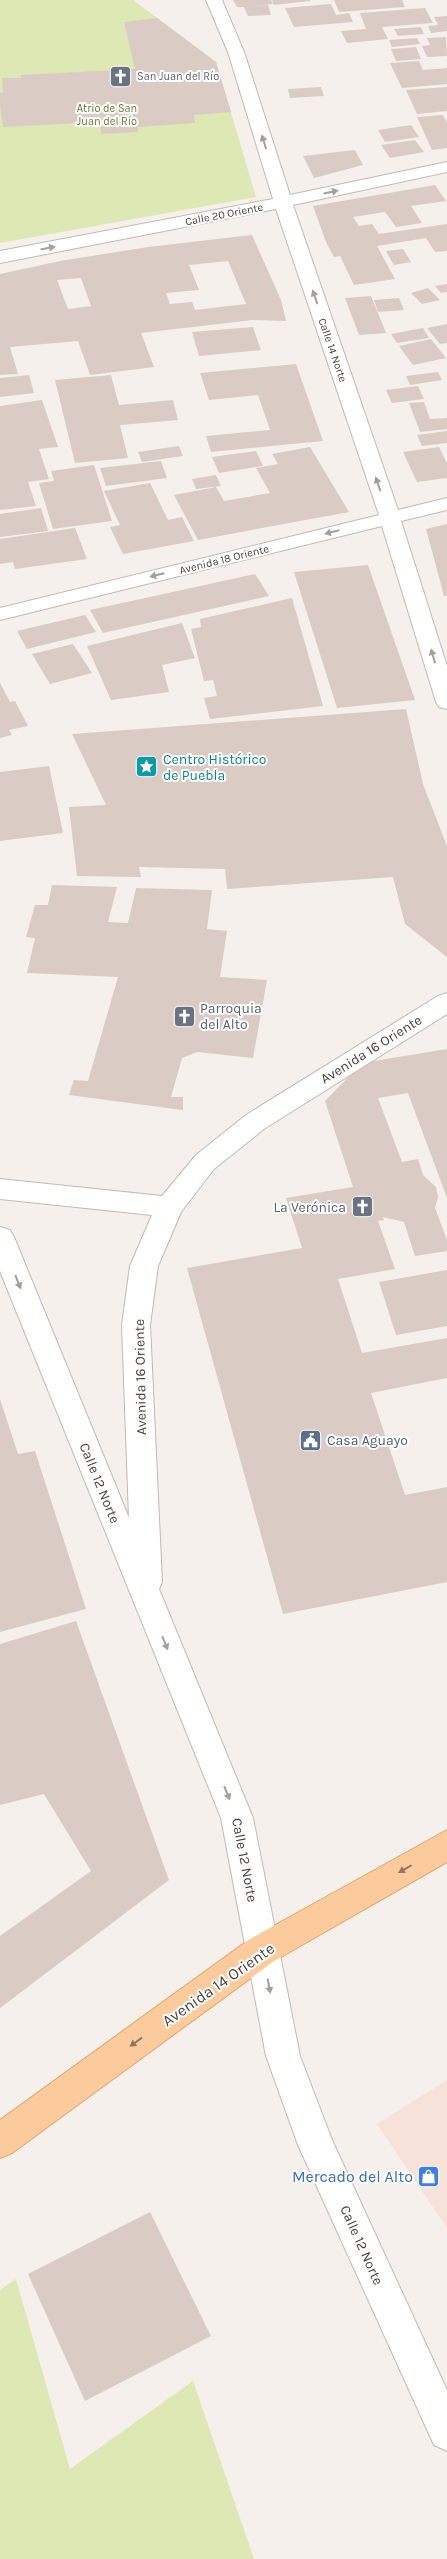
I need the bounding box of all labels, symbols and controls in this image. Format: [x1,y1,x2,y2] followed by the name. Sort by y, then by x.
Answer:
[109,64,133,88] church icon: San Juan del Río
[137,70,219,83] place label: San Juan del Río
[77,102,137,128] park label: Atrio de San Juan del Río
[260,135,268,150] one-way arrow
[323,188,338,196] one-way arrow
[184,200,265,228] street label: Calle 20 Oriente
[40,243,56,251] one-way arrow
[311,289,319,304] one-way arrow
[315,316,350,384] street label: Calle 14 Norte
[374,476,382,491] one-way arrow
[324,529,339,537] one-way arrow
[178,542,271,577] street label: Avenida 18 Oriente
[149,572,164,580] one-way arrow
[428,648,436,663] one-way arrow
[163,751,266,784] place label: Centro Histórico de Puebla
[135,755,159,779] place icon: Centro Histórico de Puebla
[200,1000,262,1033] place label: Parroquia del Alto
[172,1004,196,1028] church icon: Parroquia del Alto
[317,1011,425,1087] street label: Avenida 16 Oriente
[350,1195,374,1219] church icon: La Verónica
[274,1199,346,1216] place label: La Verónica
[15,1275,23,1289] one-way arrow
[131,1319,150,1435] street label: Avenida 16 Oriente
[299,1428,323,1452] public building icon: Casa Aguayo
[327,1432,408,1449] place label: Casa Aguayo
[76,1440,123,1526] street label: Calle 12 Norte
[161,1636,169,1651] one-way arrow
[224,1786,232,1800] one-way arrow
[228,1817,261,1904] street label: Calle 12 Norte
[397,1865,412,1873] one-way arrow
[159,1939,278,2030] street label: Avenida 14 Oriente
[265,1978,273,1993] one-way arrow
[129,2037,143,2047] one-way arrow
[417,2164,441,2188] shop icon: Mercado del Alto
[292,2167,413,2186] place label: Mercado del Alto
[336,2203,387,2288] street label: Calle 12 Norte

